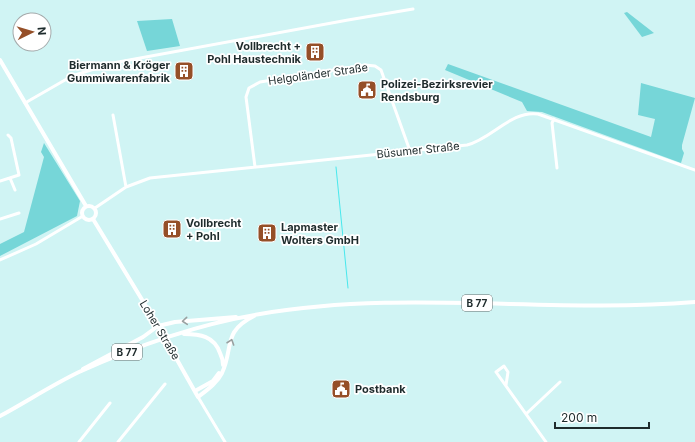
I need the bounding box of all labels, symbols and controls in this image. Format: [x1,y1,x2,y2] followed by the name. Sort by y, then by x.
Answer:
[12,12,52,52] north arrow
[35,26,49,36] text: N
[207,39,302,66] place label: Vollbrecht + Pohl Haustechnik
[304,41,326,63] building icon: Vollbrecht + Pohl Haustechnik
[67,58,171,85] place label: Biermann & Kröger Gummiwarenfabrik
[173,60,195,82] building icon: Biermann & Kröger Gummiwarenfabrik
[267,60,369,88] street label: Helgoländer Straße
[381,77,493,104] place label: Polizei-Bezirksrevier Rendsburg
[356,79,378,101] public building icon: Polizei-Bezirksrevier Rendsburg
[376,139,460,161] street label: Büsumer Straße
[186,216,241,243] place label: Vollbrecht + Pohl
[161,218,183,240] building icon: Vollbrecht + Pohl
[281,220,359,247] place label: Lapmaster Wolters GmbH
[256,222,278,244] building icon: Lapmaster Wolters GmbH
[462,295,492,311] road number: B 77
[137,298,183,362] street label: Loher Straße
[182,316,188,325] one-way arrow
[226,338,234,345] one-way arrow
[112,344,142,360] road number: B 77
[330,378,352,400] public building icon: Postbank
[355,382,406,396] place label: Postbank
[555,404,649,430] scale bar
[561,410,597,425] text: 200 m

